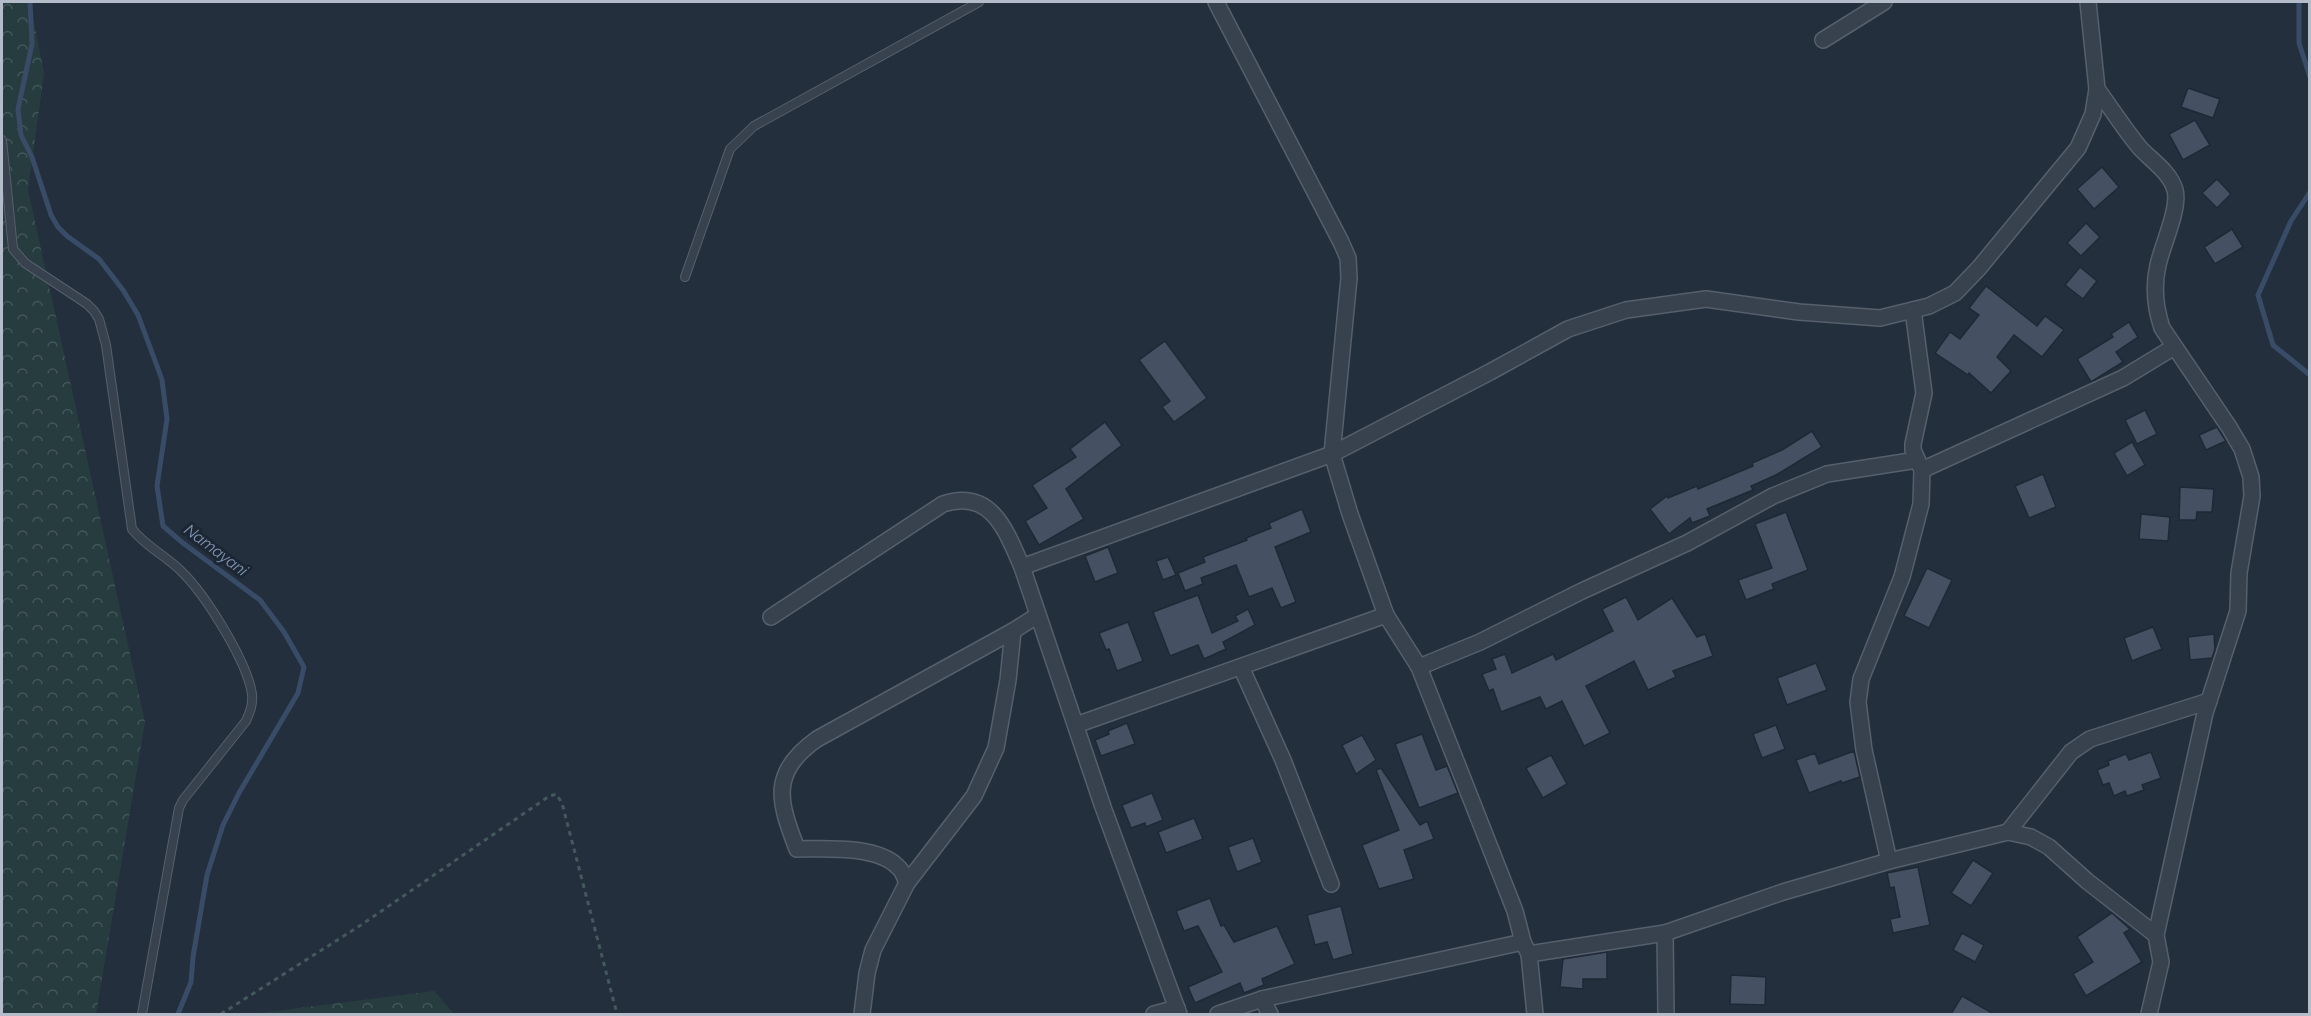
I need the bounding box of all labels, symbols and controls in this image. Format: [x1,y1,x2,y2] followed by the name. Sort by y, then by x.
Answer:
[181,520,252,580] water label: Namayani

